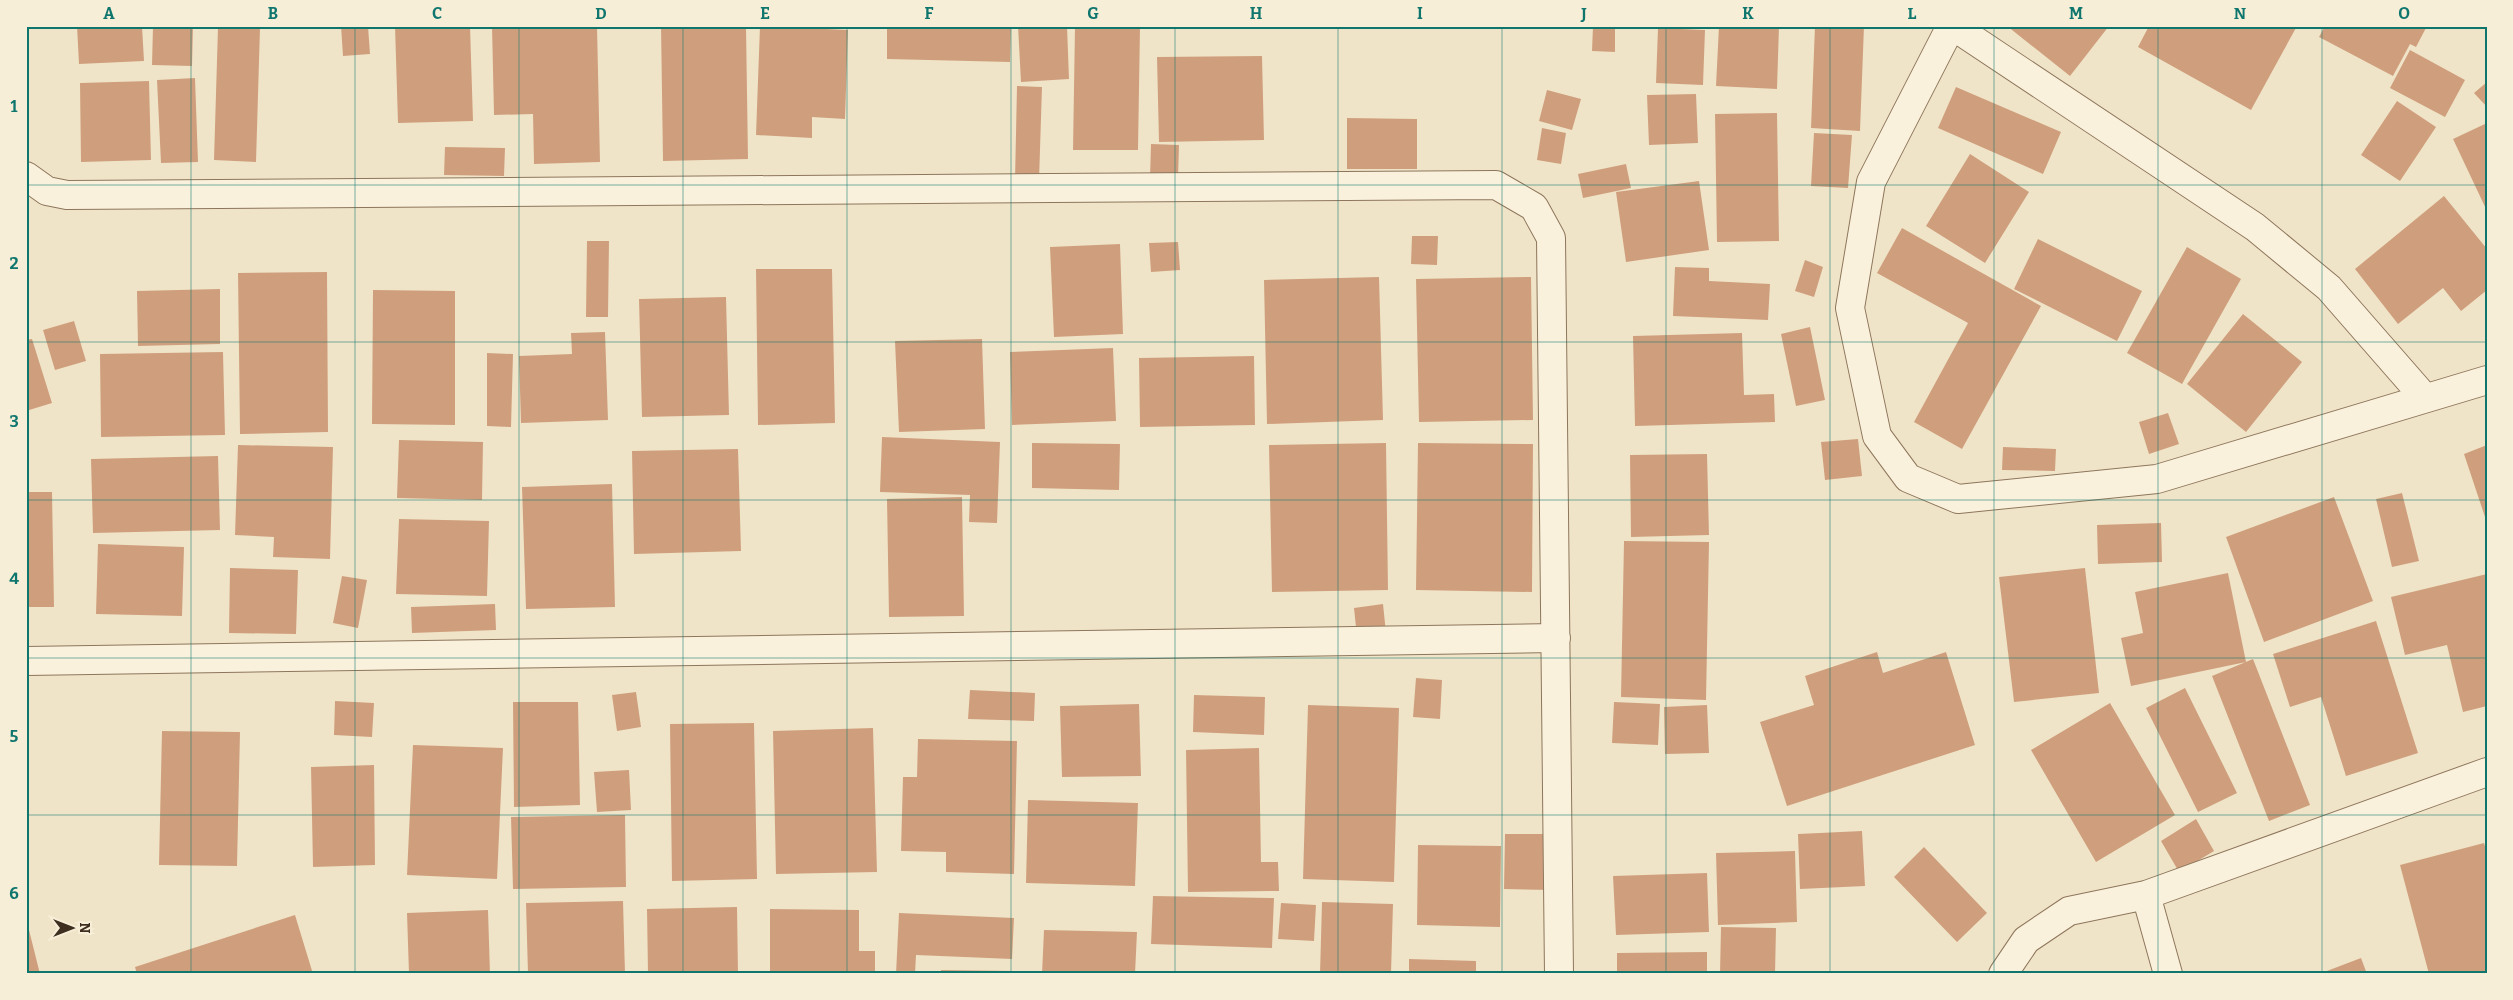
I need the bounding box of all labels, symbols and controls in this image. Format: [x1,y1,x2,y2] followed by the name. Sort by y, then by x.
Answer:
[103,4,115,23] text: A
[268,4,278,23] text: B
[432,4,442,23] text: C
[595,4,607,23] text: D
[760,4,770,23] text: E
[925,4,934,23] text: F
[1087,4,1099,23] text: G
[1250,4,1263,23] text: H
[1417,4,1423,23] text: I
[1580,4,1587,23] text: J
[1742,4,1754,23] text: K
[1908,4,1917,23] text: L
[2069,4,2083,23] text: M
[2234,4,2246,23] text: N
[2398,4,2410,23] text: O
[11,97,18,116] text: 1
[9,254,19,273] text: 2
[9,412,19,431] text: 3
[9,569,19,588] text: 4
[10,727,19,746] text: 5
[9,884,19,903] text: 6
[48,902,98,952] north arrow
[76,923,93,934] text: N

